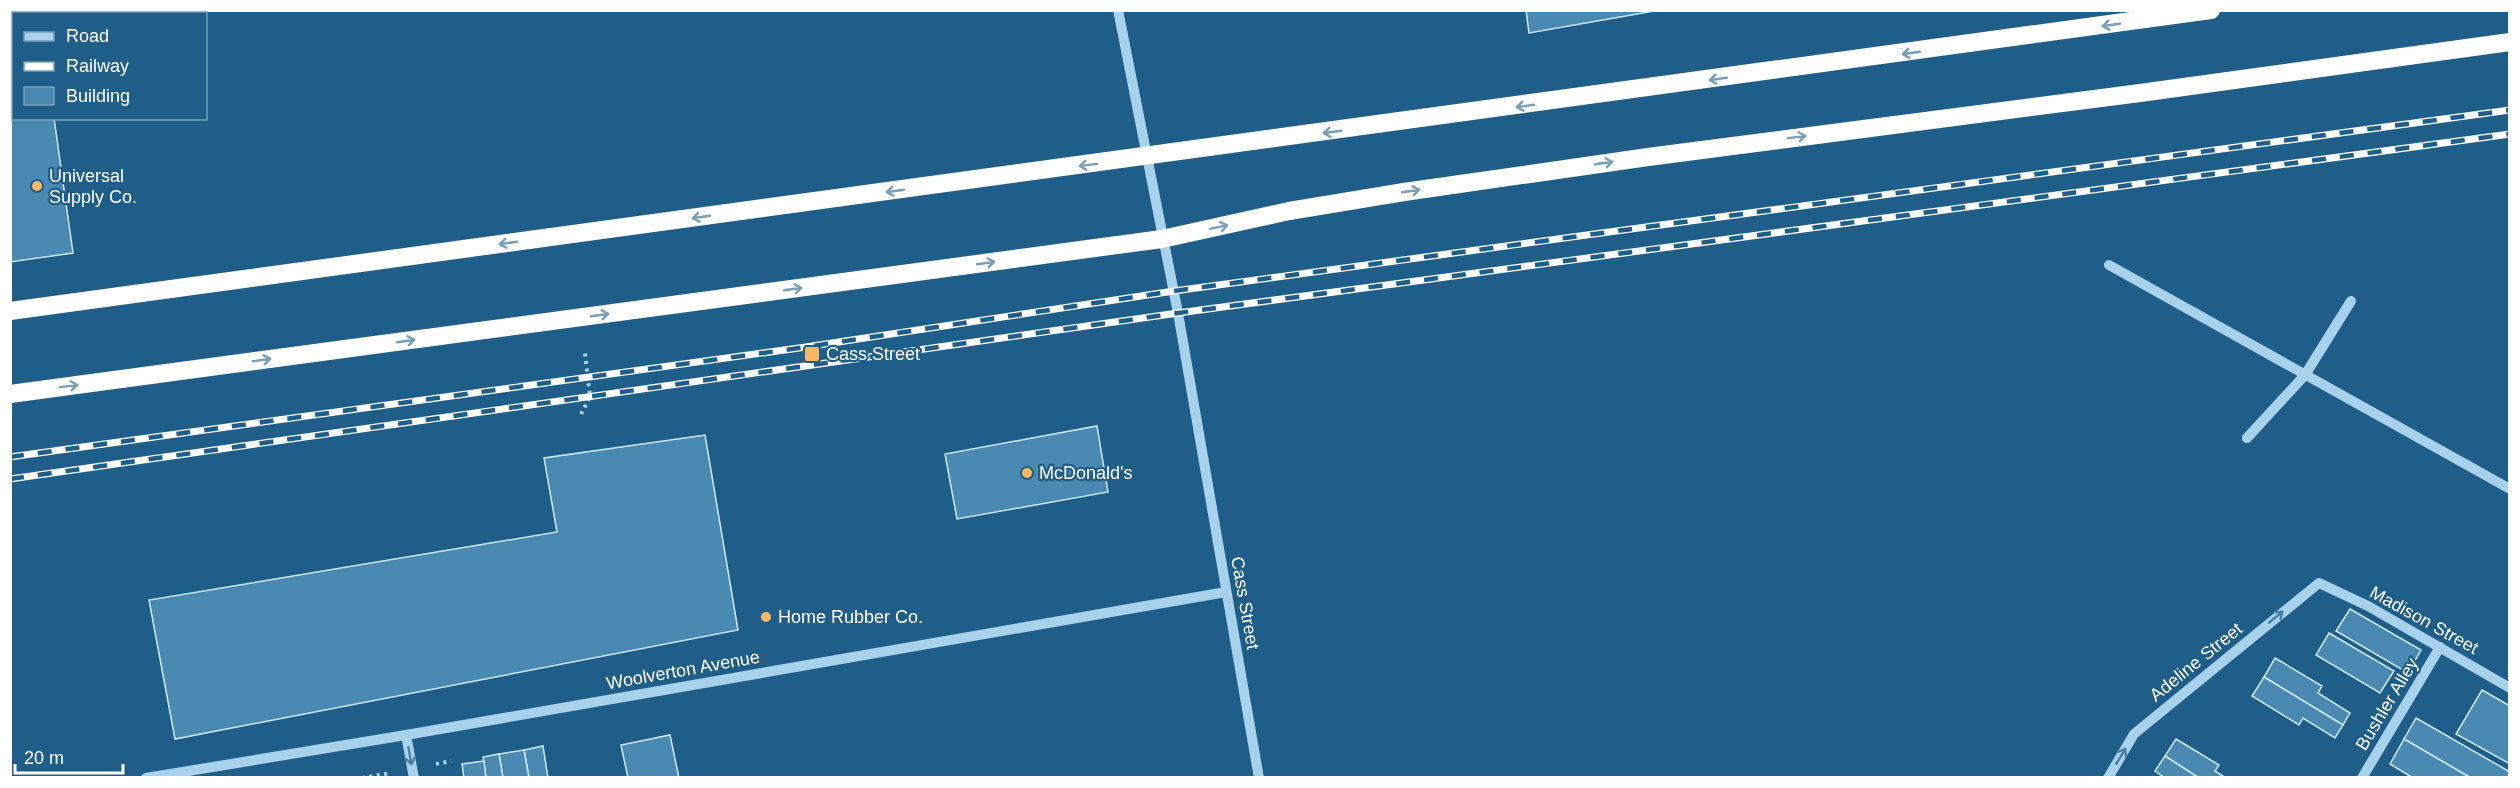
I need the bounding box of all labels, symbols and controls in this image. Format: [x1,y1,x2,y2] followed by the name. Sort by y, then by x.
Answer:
[12,12,207,120] legend
[2102,19,2121,30] one-way arrow
[66,26,109,46] text: Road
[1902,48,1922,59] one-way arrow
[66,56,129,76] text: Railway
[1709,74,1729,85] one-way arrow
[66,86,130,106] text: Building
[1516,100,1535,111] one-way arrow
[1322,126,1342,137] one-way arrow
[1787,132,1807,143] one-way arrow
[1594,158,1613,169] one-way arrow
[1078,159,1098,170] one-way arrow
[49,166,137,207] place label: Universal Supply Co.
[30,179,44,193] marker: Universal Supply Co.
[885,185,905,196] one-way arrow
[1401,186,1420,197] one-way arrow
[692,212,712,223] one-way arrow
[1210,220,1229,232] one-way arrow
[499,238,519,249] one-way arrow
[976,257,996,268] one-way arrow
[782,283,802,294] one-way arrow
[589,309,609,320] one-way arrow
[396,335,416,346] one-way arrow
[826,344,920,364] place label: Cass Street
[803,345,821,363] marker: Cass Street
[251,355,271,366] one-way arrow
[58,380,78,391] one-way arrow
[1039,463,1132,483] place label: McDonald's
[1020,466,1034,480] marker: McDonald's
[1227,555,1263,651] street label: Cass Street
[2366,582,2482,658] street label: Madison Street
[778,607,923,627] place label: Home Rubber Co.
[759,610,773,624] marker: Home Rubber Co.
[2268,610,2283,624] one-way arrow
[2146,619,2246,705] street label: Adeline Street
[605,647,761,693] street label: Woolverton Avenue
[2352,654,2422,754] street label: Bushler Alley
[15,737,123,775] scale bar
[405,746,416,765] one-way arrow
[24,748,64,768] text: 20 m
[2115,748,2127,765] one-way arrow

